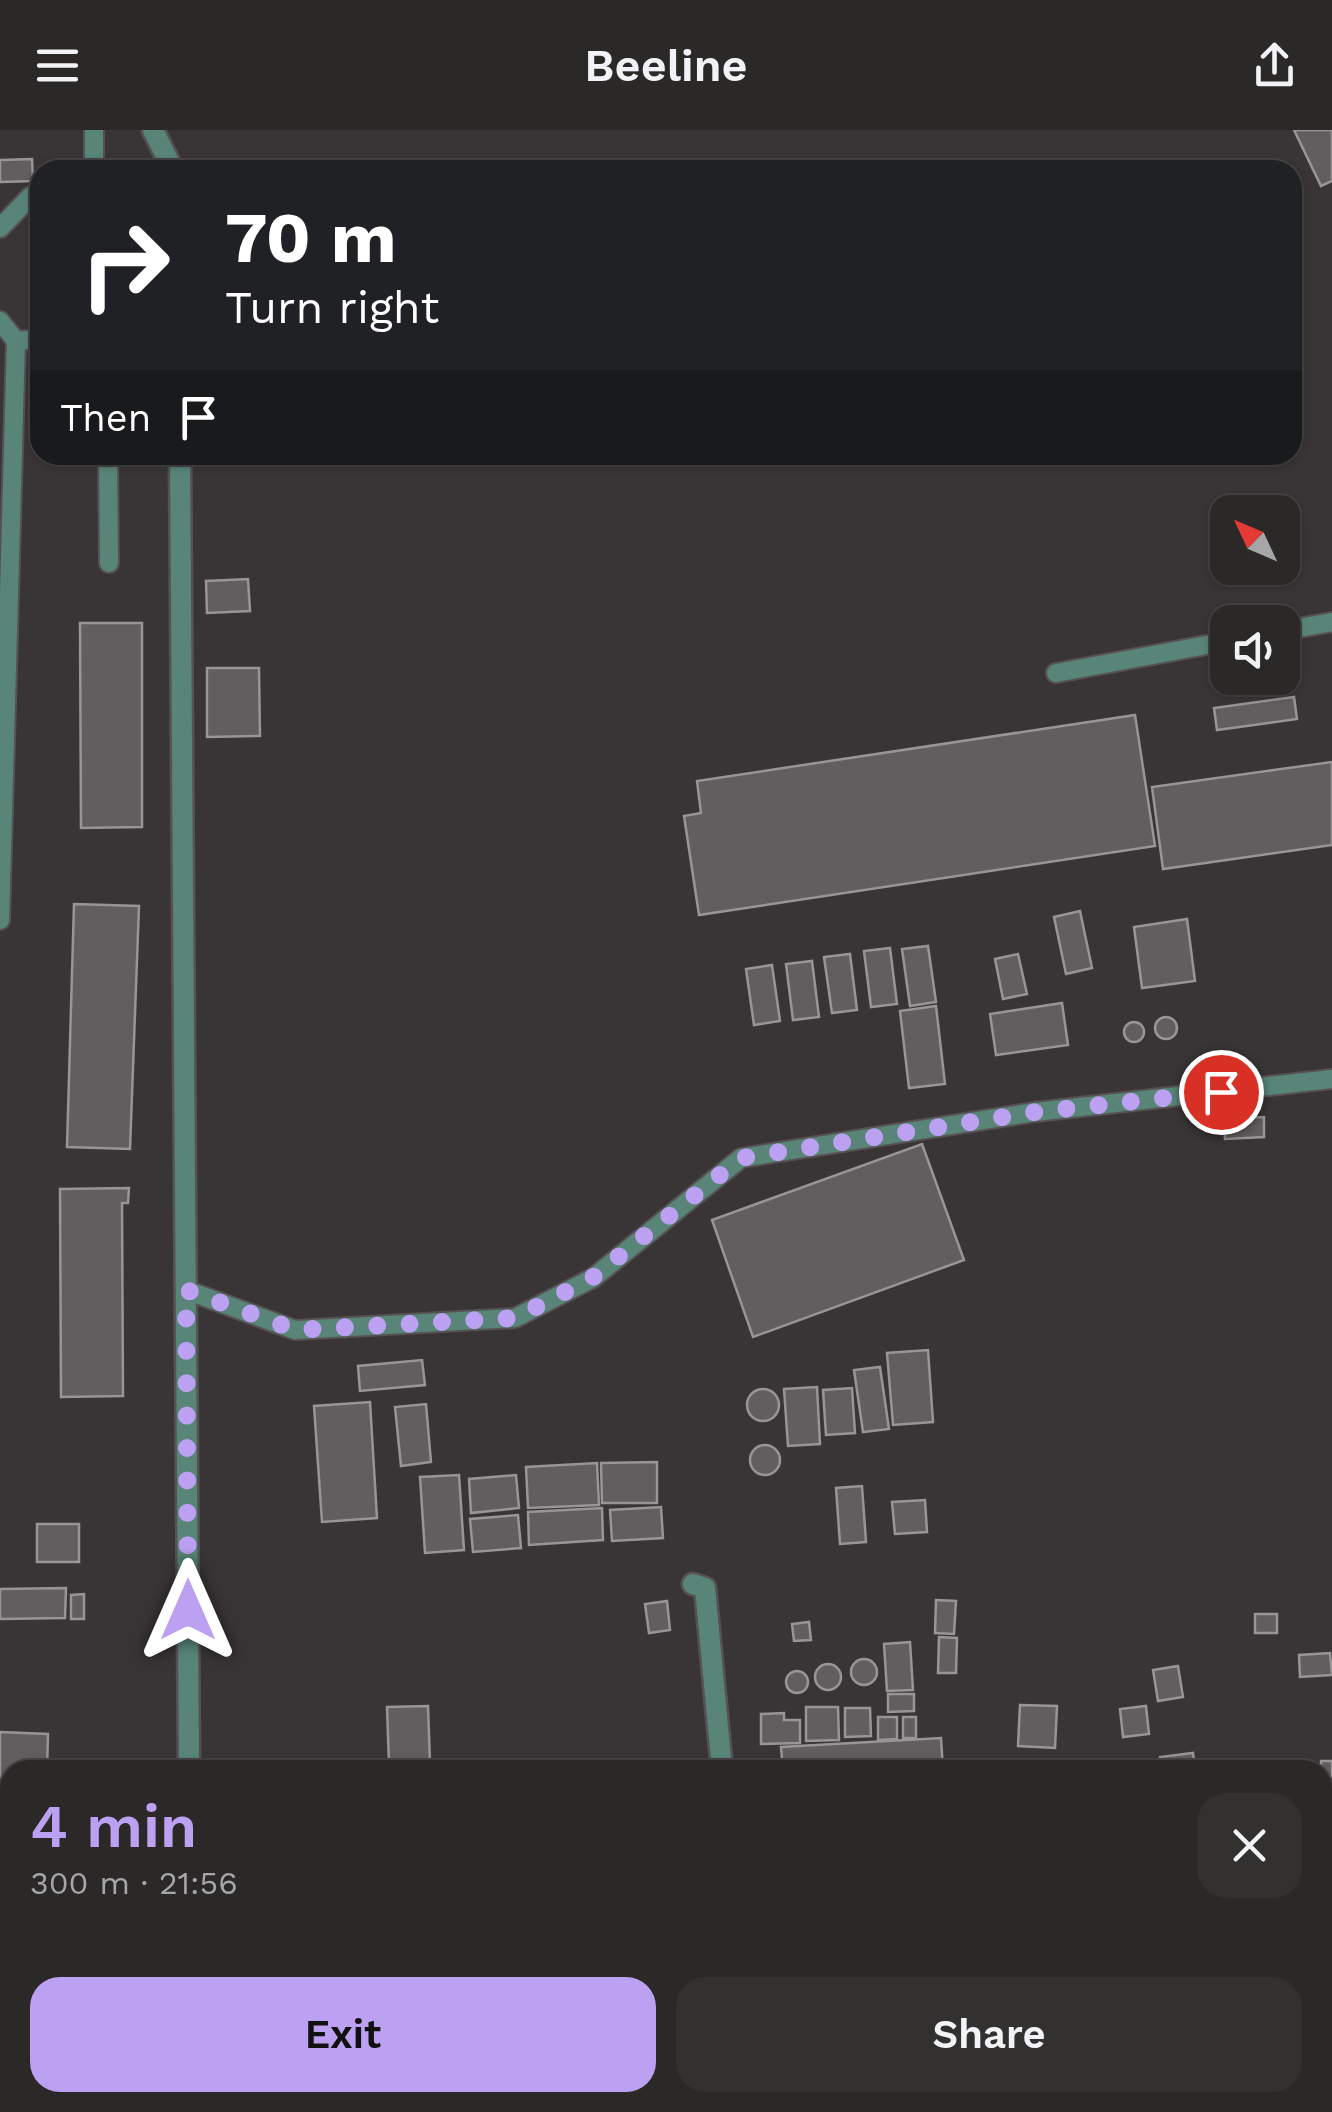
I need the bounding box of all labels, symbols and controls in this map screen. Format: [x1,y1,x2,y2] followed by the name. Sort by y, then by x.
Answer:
[30,38,85,93] icon: menu
[1247,38,1302,93] icon: share
[584,39,748,92] text: Beeline
[225,197,397,279] text: 70 m
[60,200,190,330] icon: right
[225,281,439,334] text: Turn right
[171,390,226,445] icon: arrive
[60,396,151,440] text: Then
[1210,495,1300,585] north arrow
[1210,495,1300,695] map controls
[1210,605,1300,695] button: sound
[1179,1050,1264,1135] pin
[1194,1065,1249,1120] icon: arrive
[136,1558,240,1662] position arrow
[30,1791,197,1862] text: 4 min
[1197,1793,1302,1898] button: close
[30,1864,238,1902] text: 300 m · 21:56
[30,1977,656,2092] button: Exit
[676,1977,1302,2092] button: Share

